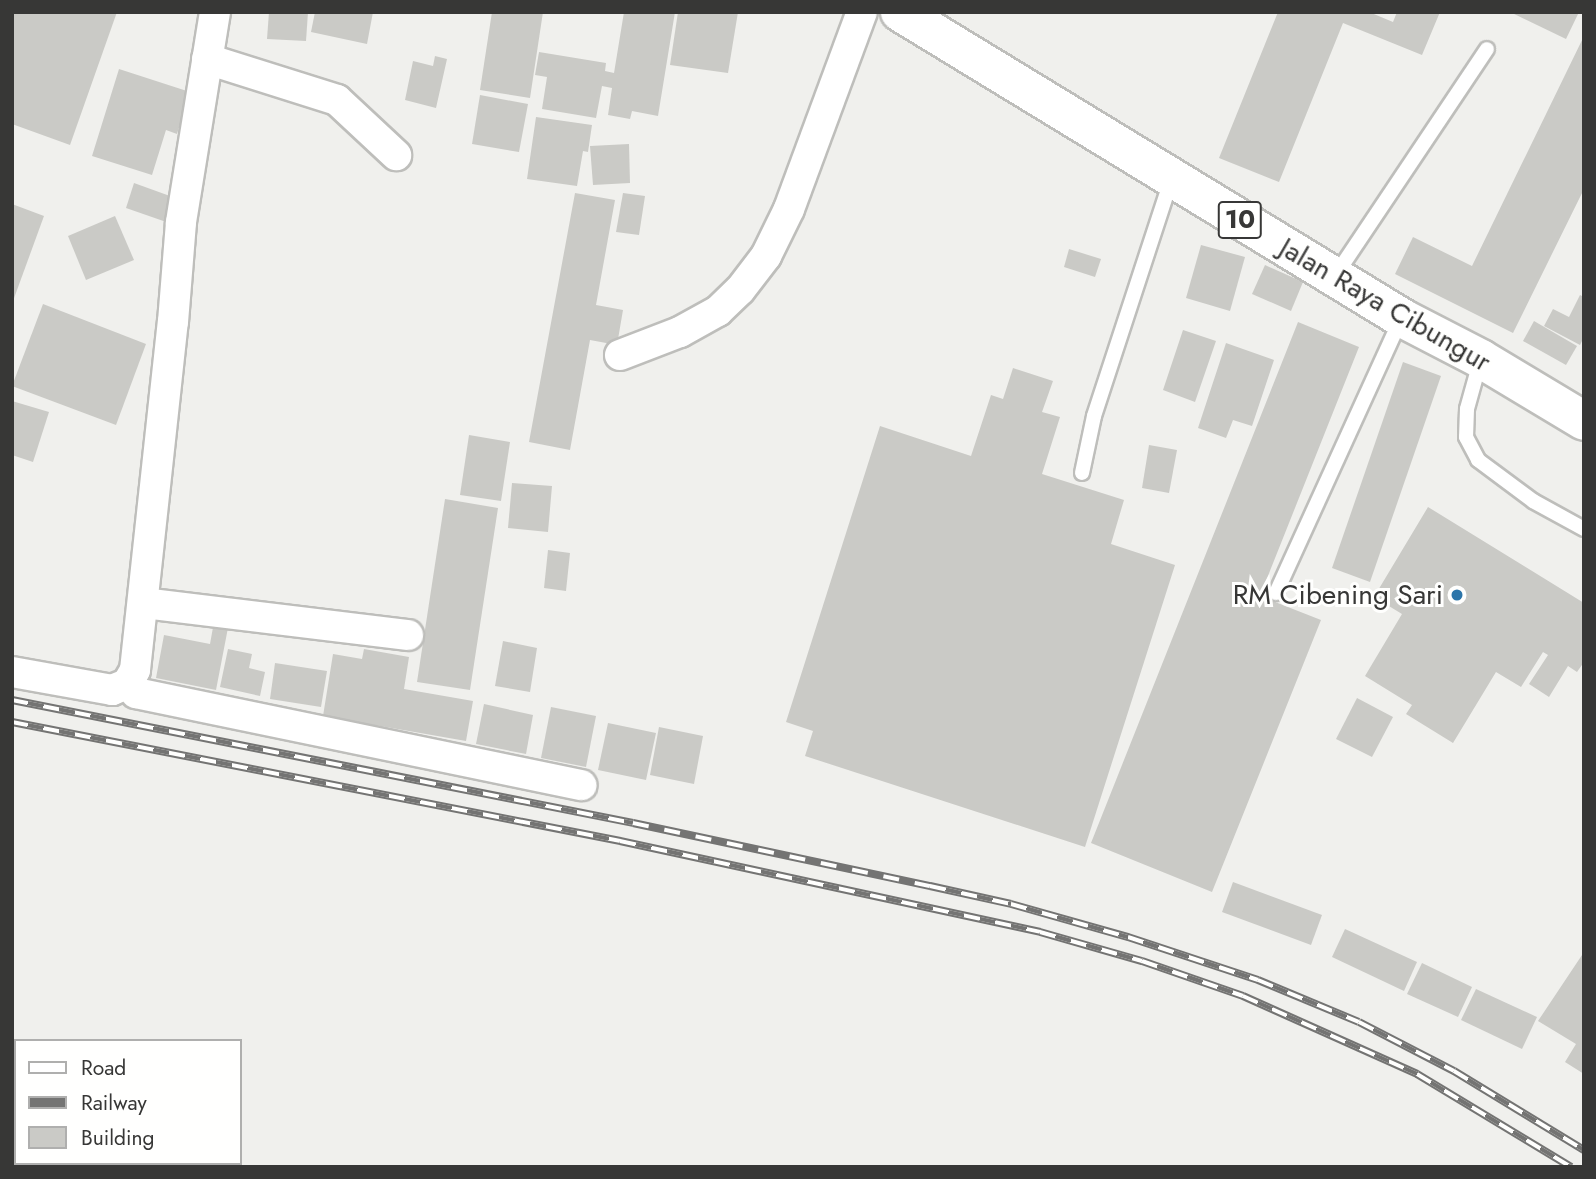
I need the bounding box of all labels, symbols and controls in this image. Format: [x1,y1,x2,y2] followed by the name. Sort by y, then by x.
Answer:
[1217,197,1263,242] road number: 10
[1273,231,1497,379] street label: Jalan Raya Cibungur
[1233,578,1443,612] place label: RM Cibening Sari
[1449,587,1465,603] marker: RM Cibening Sari
[14,1039,242,1165] legend
[81,1053,126,1083] text: Road
[81,1088,147,1118] text: Railway
[81,1123,154,1153] text: Building

